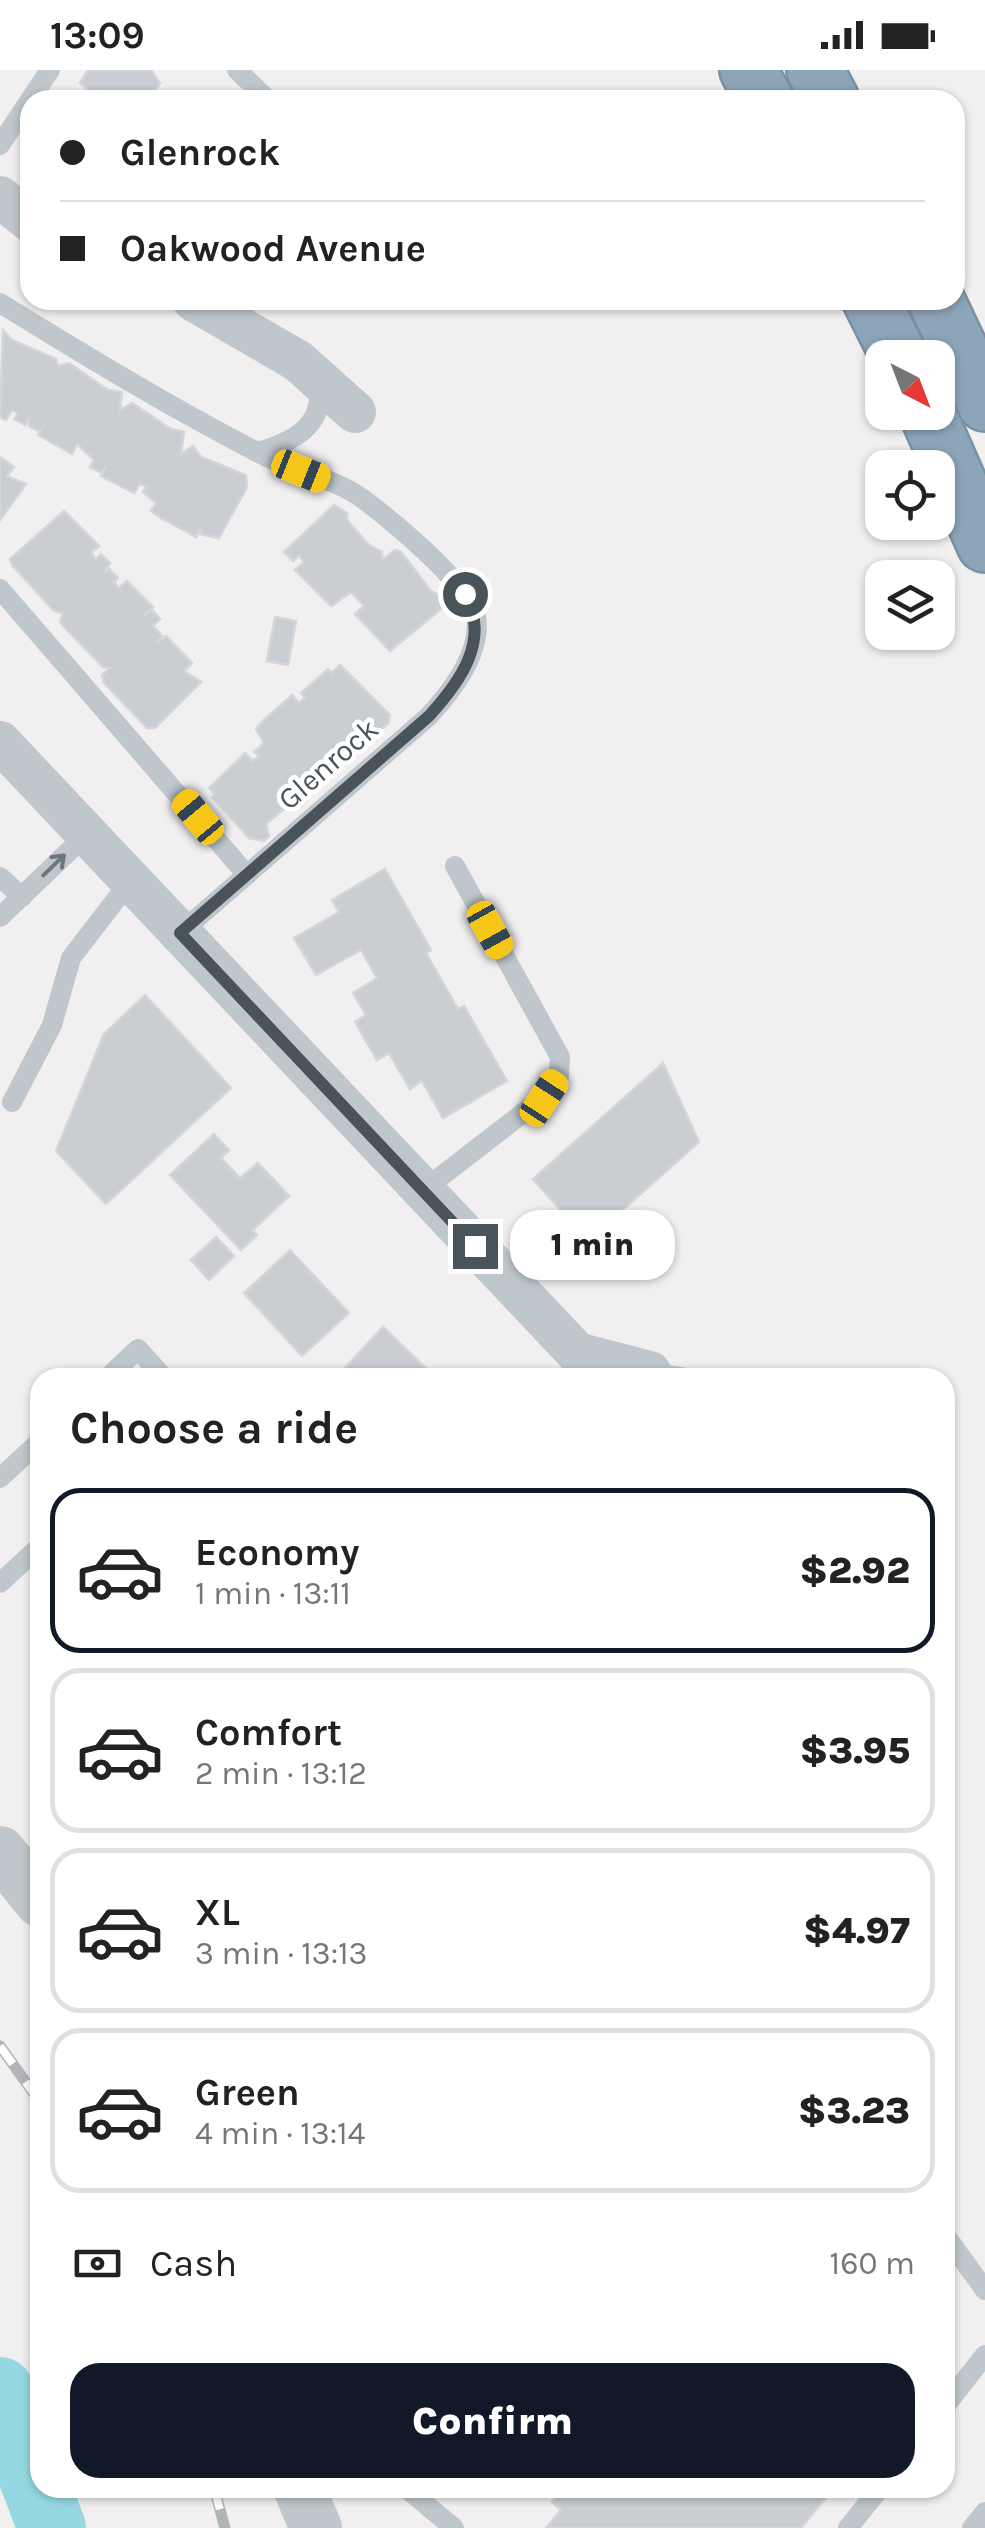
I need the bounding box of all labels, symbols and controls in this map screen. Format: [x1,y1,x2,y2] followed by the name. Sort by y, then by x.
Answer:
[50,13,145,58] text: 13:09
[120,130,280,175] text: Glenrock
[120,226,426,271] text: Oakwood Avenue
[865,340,955,430] north arrow
[865,340,955,650] map controls
[268,446,334,496] car
[865,450,955,540] button: locate
[865,560,955,650] button: layers
[443,572,488,617] route start
[271,711,385,817] street label: Glenrock
[167,784,229,850] car
[42,854,66,878] one-way arrow
[462,896,518,964] car
[515,1065,573,1131] car
[510,1211,675,1281] callout: 1 min
[453,1224,498,1269] route end
[551,1226,634,1263] text: 1 min
[70,1402,358,1454] text: Choose a ride
[75,1526,165,1616] icon: car
[195,1530,359,1575] text: Economy
[799,1548,910,1593] text: $2.92
[195,1575,351,1612] text: 1 min · 13:11
[75,1706,165,1796] icon: car
[195,1710,342,1755] text: Comfort
[800,1728,910,1773] text: $3.95
[195,1755,367,1792] text: 2 min · 13:12
[75,1886,165,1976] icon: car
[195,1890,240,1935] text: XL
[803,1908,910,1953] text: $4.97
[195,1935,368,1972] text: 3 min · 13:13
[75,2066,165,2156] icon: car
[195,2070,300,2115] text: Green
[798,2088,910,2133] text: $3.23
[195,2115,365,2152] text: 4 min · 13:14
[70,2236,125,2291] icon: cash
[150,2241,237,2286] text: Cash
[830,2245,915,2282] text: 160 m
[70,2363,915,2478] button: Confirm

